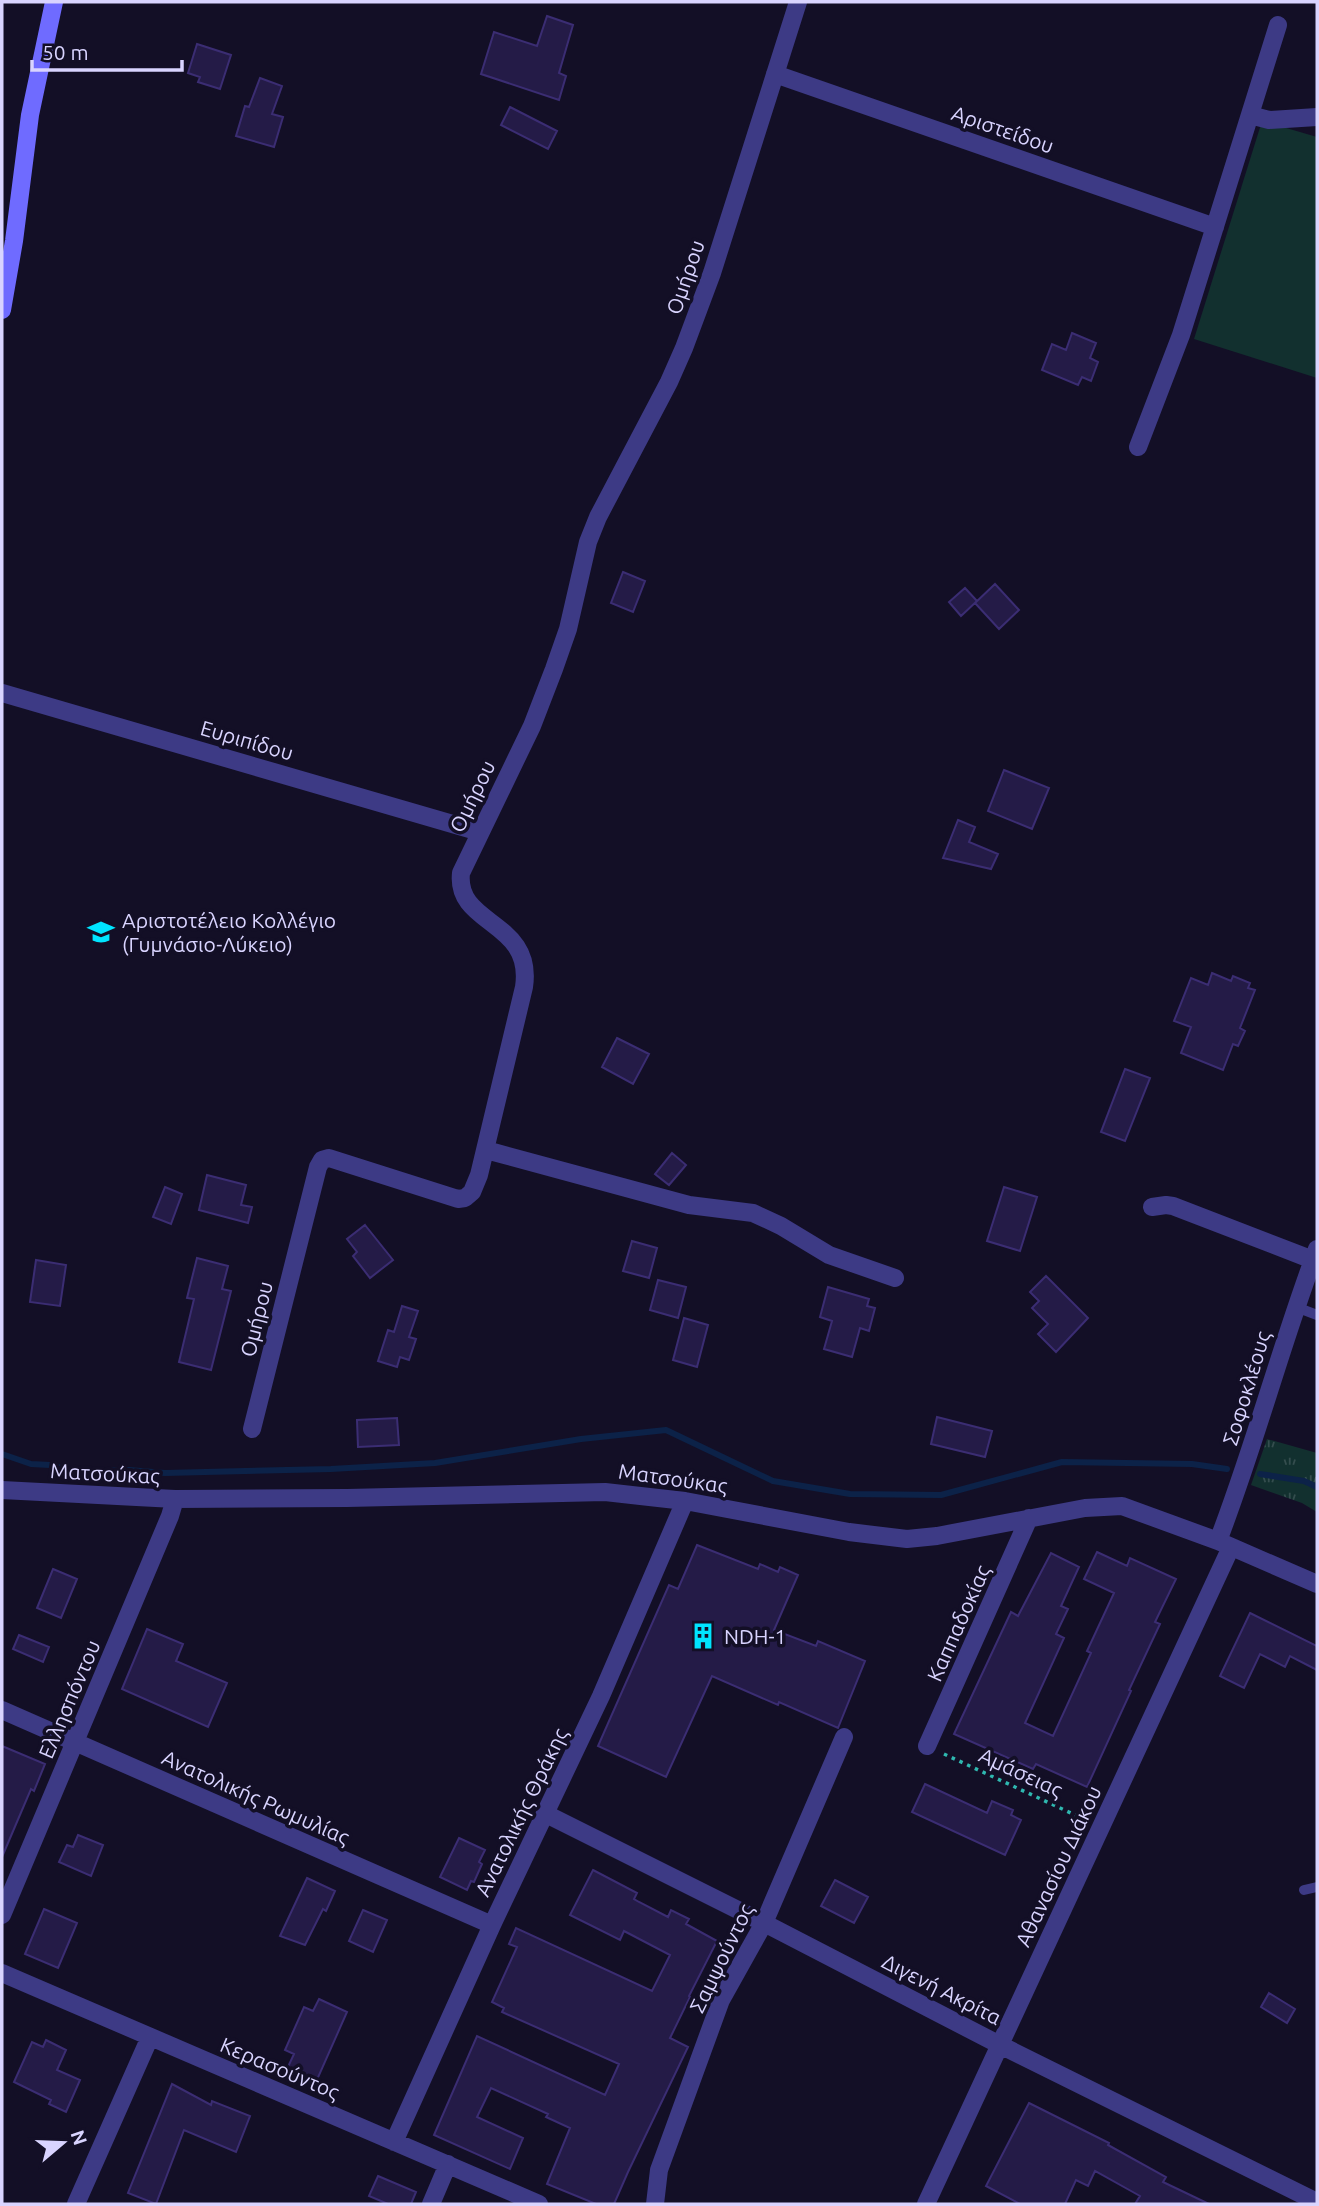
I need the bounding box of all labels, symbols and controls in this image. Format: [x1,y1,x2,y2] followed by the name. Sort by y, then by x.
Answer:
[32,28,182,72] scale bar
[42,40,89,64] text: 50 m
[949,100,1057,158] street label: Αριστείδου
[661,237,709,317] street label: Ομήρου
[198,715,296,765] street label: Ευριπίδου
[444,756,500,836] street label: Ομήρου
[122,908,336,956] place label: Αριστοτέλειο Κολλέγιο (Γυμνάσιο-Λύκειο)
[86,917,116,947] school or university icon: Αριστοτέλειο Κολλέγιο (Γυμνάσιο-Λύκειο)
[235,1279,277,1359] street label: Ομήρου
[1217,1328,1275,1448] street label: Σοφοκλέους
[50,1458,161,1488] street label: Ματσούκας
[617,1458,729,1498] street label: Ματσούκας
[922,1561,995,1685] street label: Καππαδοκίας
[688,1621,718,1651] building icon: NDH-1
[724,1624,786,1648] place label: NDH-1
[33,1636,105,1762] street label: Ελλησπόντου
[470,1724,572,1900] street label: Ανατολικής Θράκης
[975,1742,1067,1802] street label: Αμάσειας
[159,1745,354,1849] street label: Ανατολικής Ρωμυλίας
[1010,1782,1106,1950] street label: Αθανασίου Διάκου
[684,1899,758,2016] street label: Σαμψούντος
[878,1949,1006,2029] street label: Διγενή Ακρίτα
[217,2032,343,2104] street label: Κερασούντος
[28,2108,98,2178] north arrow
[66,2127,92,2148] text: N

